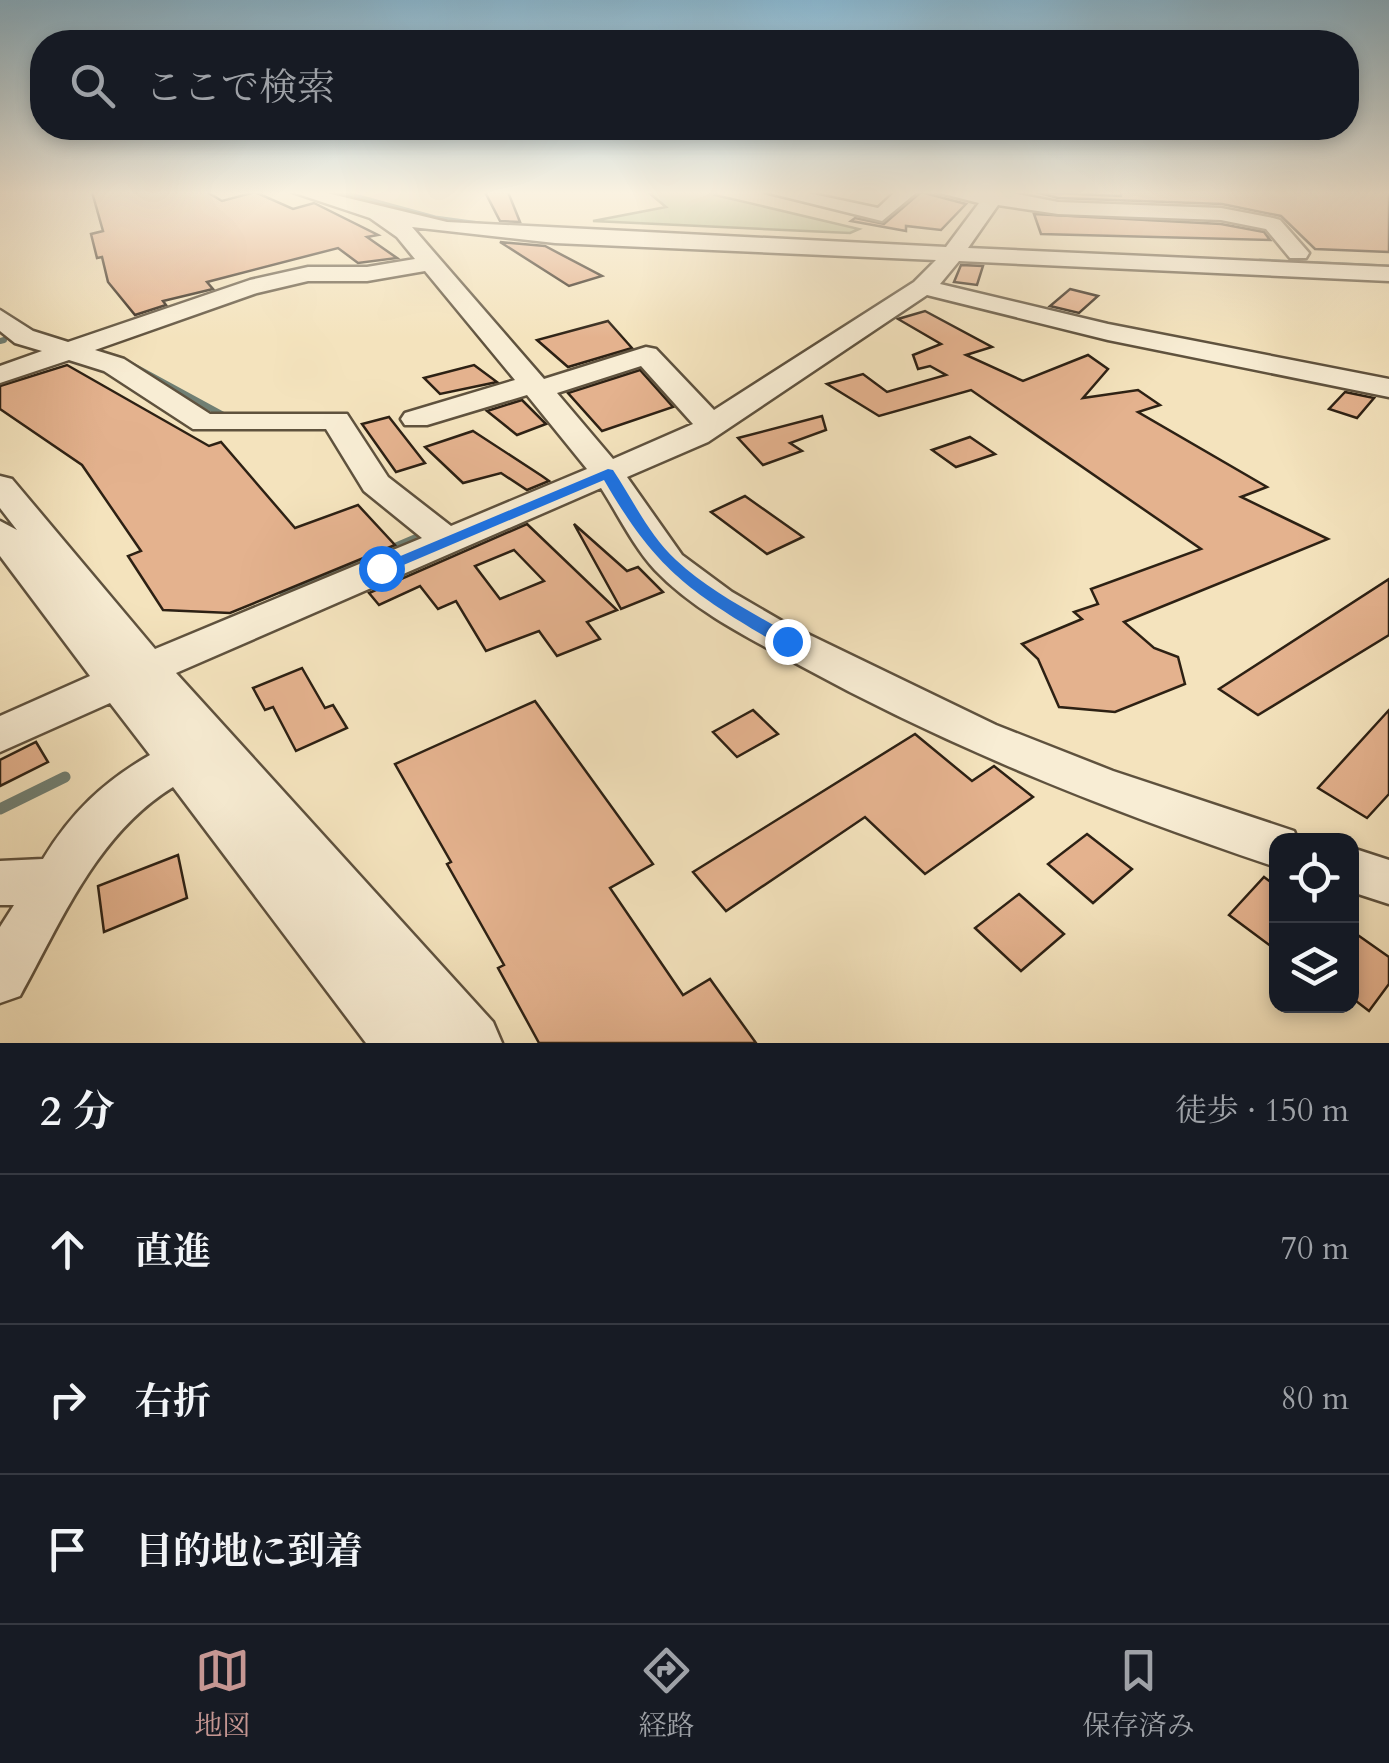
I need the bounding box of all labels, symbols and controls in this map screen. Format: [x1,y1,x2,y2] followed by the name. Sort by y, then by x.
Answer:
[30,30,1359,140] search box
[65,58,120,113] icon: search
[145,62,335,114] text: ここで検索
[359,546,405,592] route start
[765,619,811,665] route end
[1269,833,1359,1013] map controls
[1269,833,1359,923] button: locate
[1269,923,1359,1013] button: layers
[40,1083,115,1140] text: 2 分
[1175,1089,1349,1133] text: 徒歩 · 150 m
[40,1222,95,1277] icon: ahead
[135,1226,211,1278] text: 直進
[1281,1227,1349,1271] text: 70 m
[40,1372,95,1427] icon: right
[135,1376,211,1428] text: 右折
[1281,1377,1349,1421] text: 80 m
[40,1522,95,1577] icon: arrive
[135,1526,363,1578] text: 目的地に到着
[194,1643,250,1745] tab: 地図
[638,1643,695,1745] tab: 経路
[1083,1643,1195,1745] tab: 保存済み

